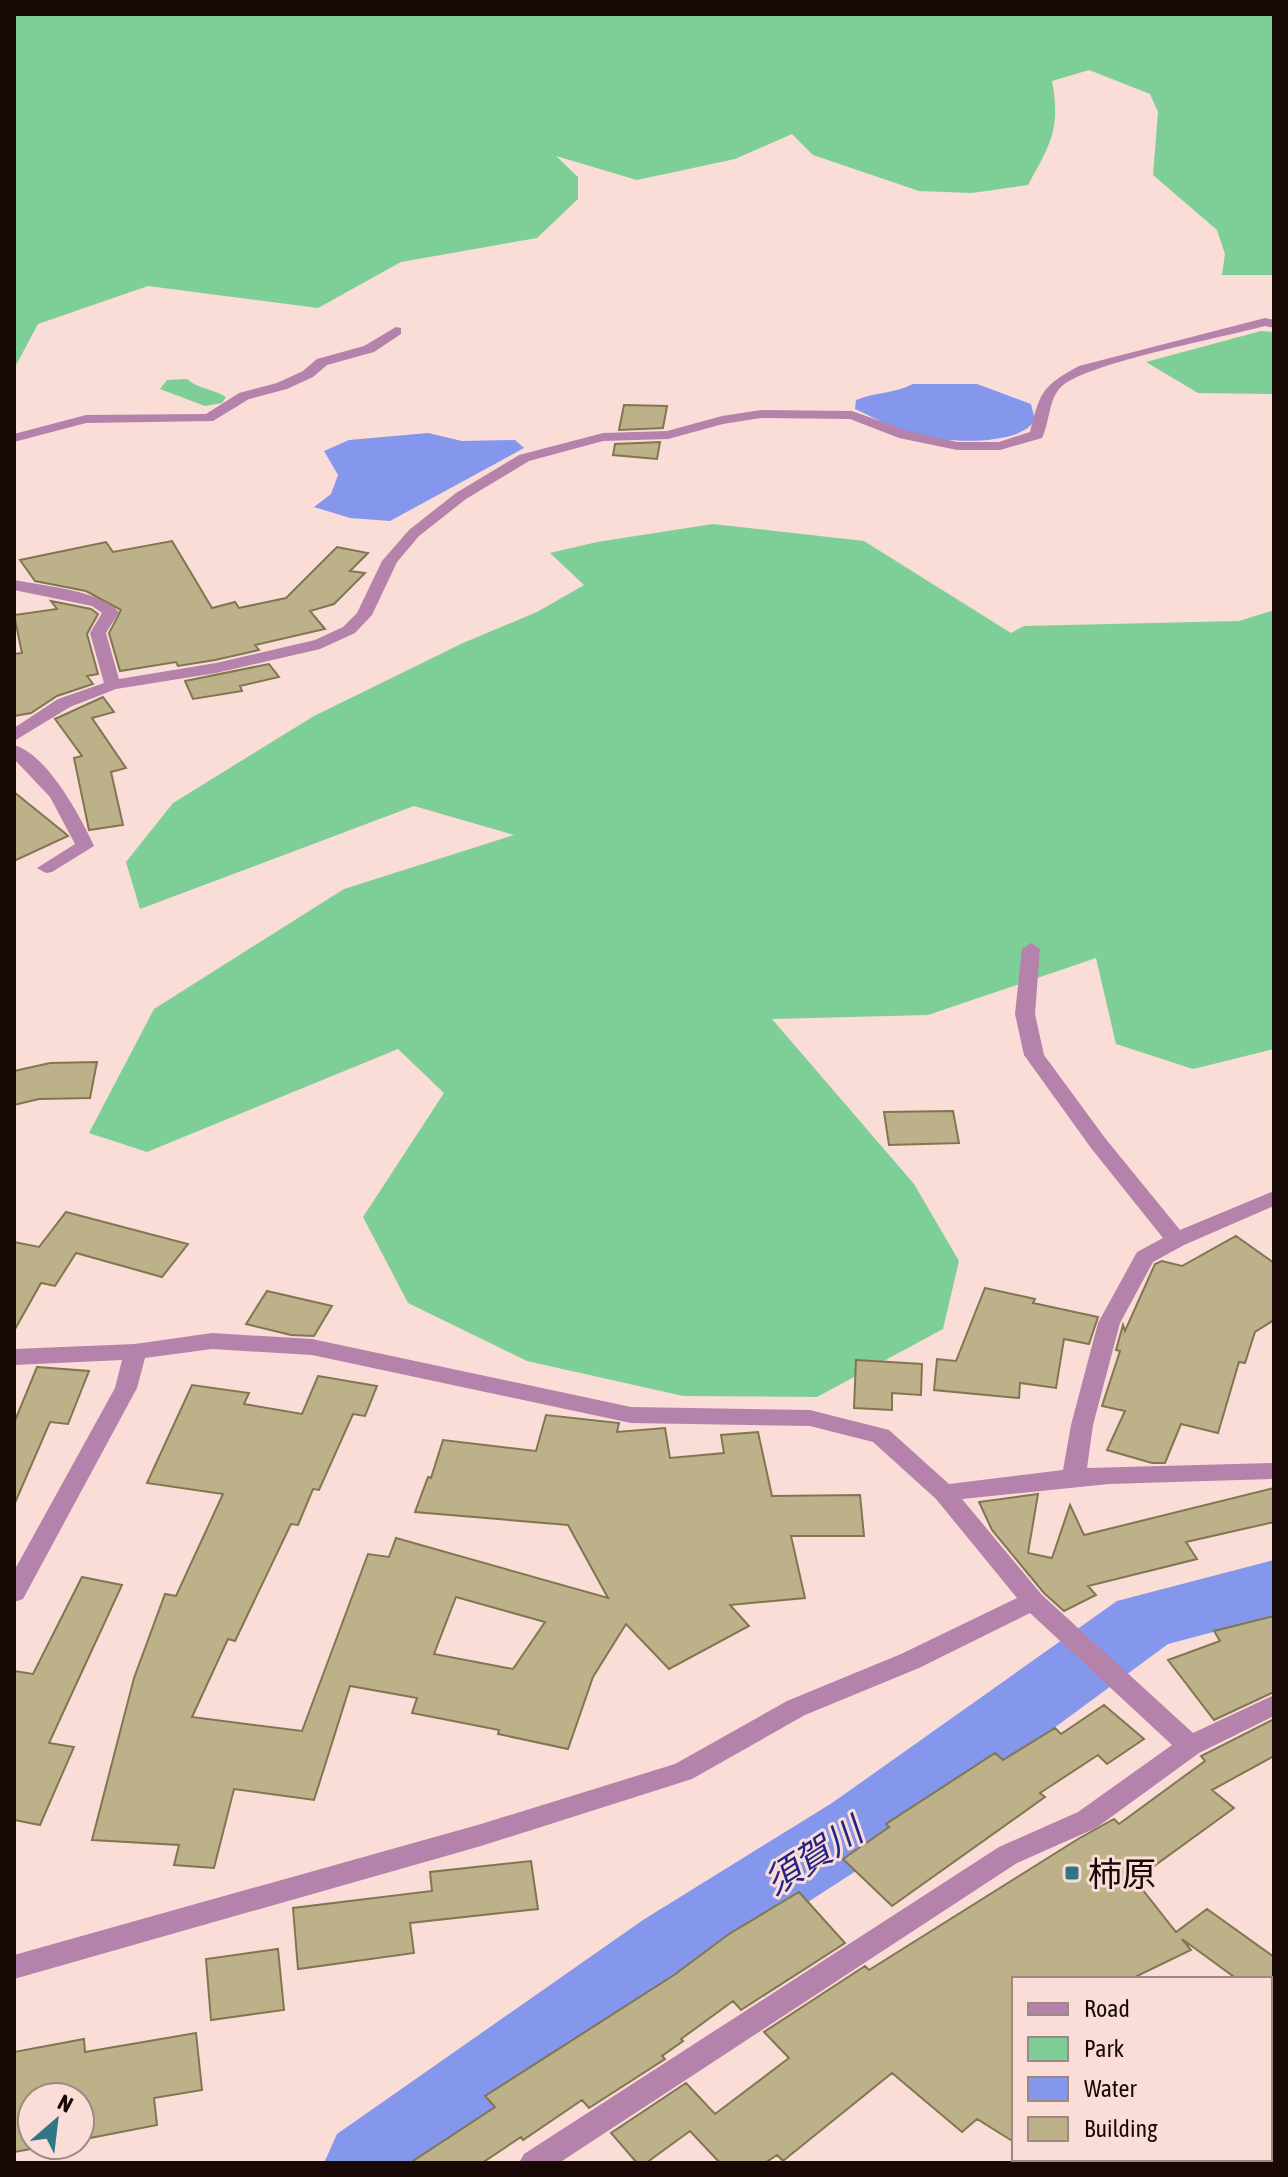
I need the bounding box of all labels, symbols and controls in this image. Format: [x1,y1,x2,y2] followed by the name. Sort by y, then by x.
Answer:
[756,1807,873,1903] water label: 須賀川
[1088,1854,1156,1893] place label: 柿原
[1063,1864,1081,1882] marker: 柿原
[1012,1977,1272,2161] legend
[1084,1995,1130,2022] text: Road
[1084,2035,1125,2062] text: Park
[1084,2075,1137,2102] text: Water
[16,2081,96,2161] north arrow
[54,2089,77,2118] text: N
[1084,2115,1158,2142] text: Building

